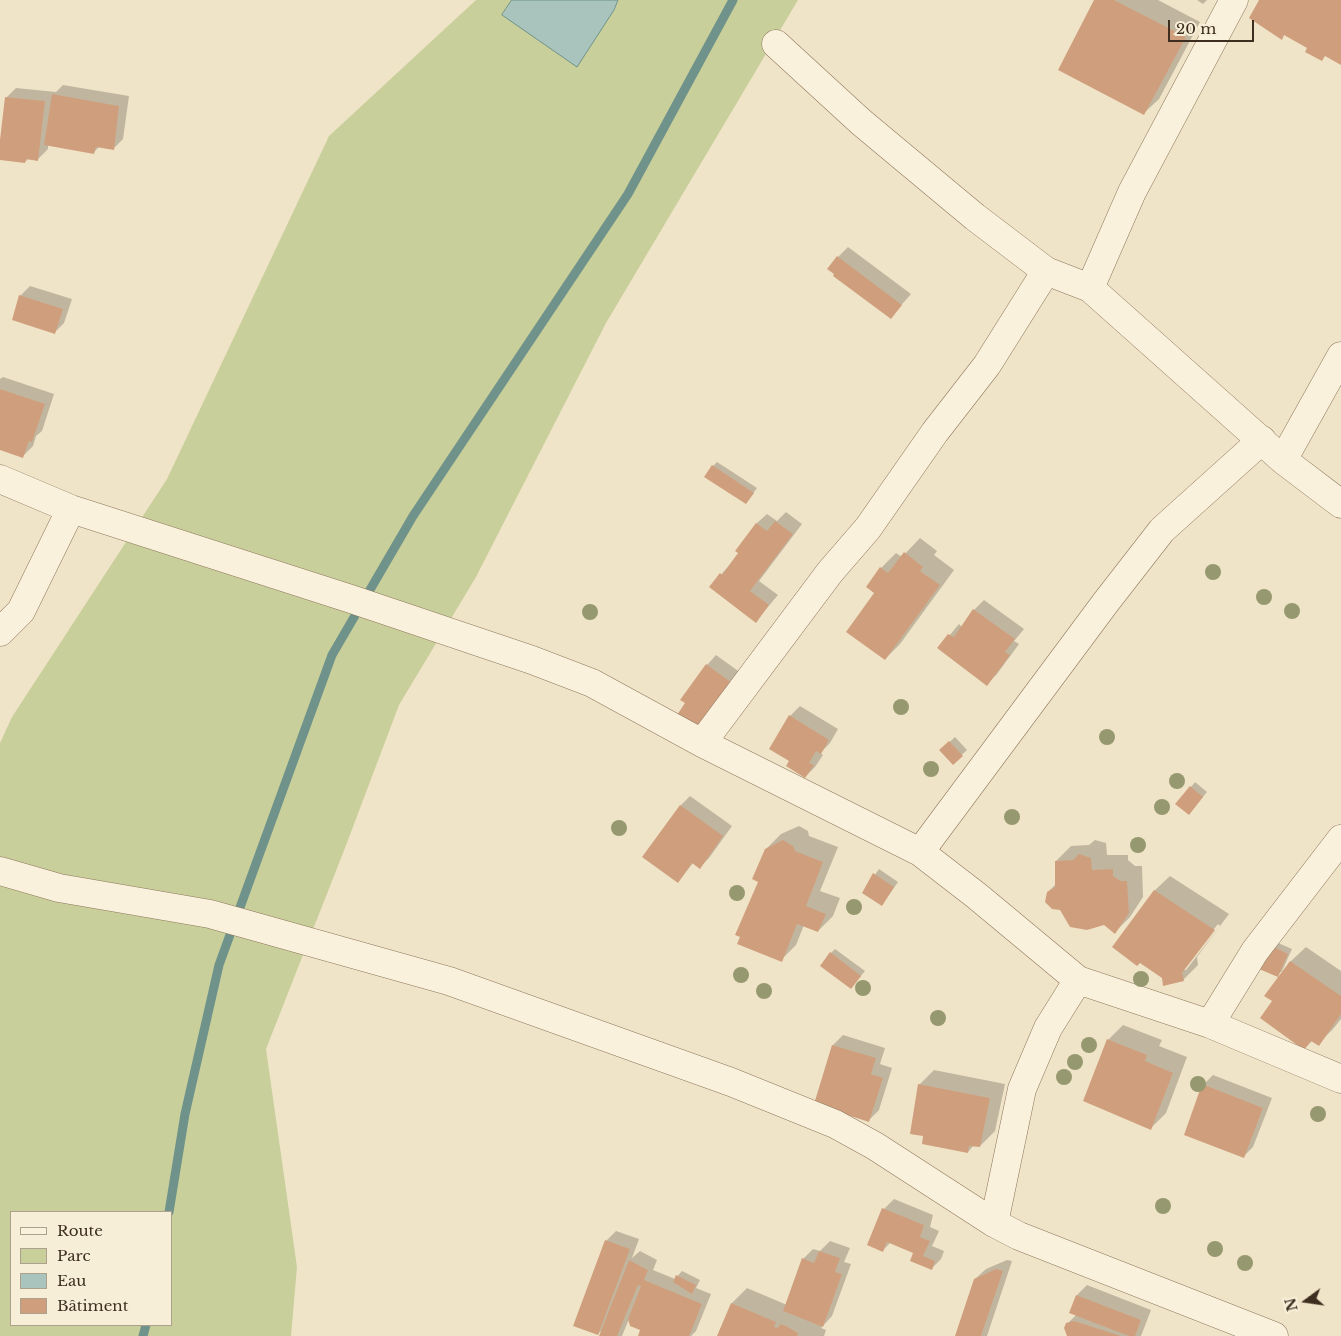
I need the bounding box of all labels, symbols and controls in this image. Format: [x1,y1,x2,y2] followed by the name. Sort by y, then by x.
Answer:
[1171,10,1257,42] scale bar
[1176,19,1216,38] text: 20 m
[10,1211,172,1326] legend
[57,1221,103,1240] text: Route
[57,1246,90,1265] text: Parc
[57,1271,86,1290] text: Eau
[1281,1276,1331,1326] north arrow
[57,1296,128,1315] text: Bâtiment
[1281,1296,1302,1313] text: N

